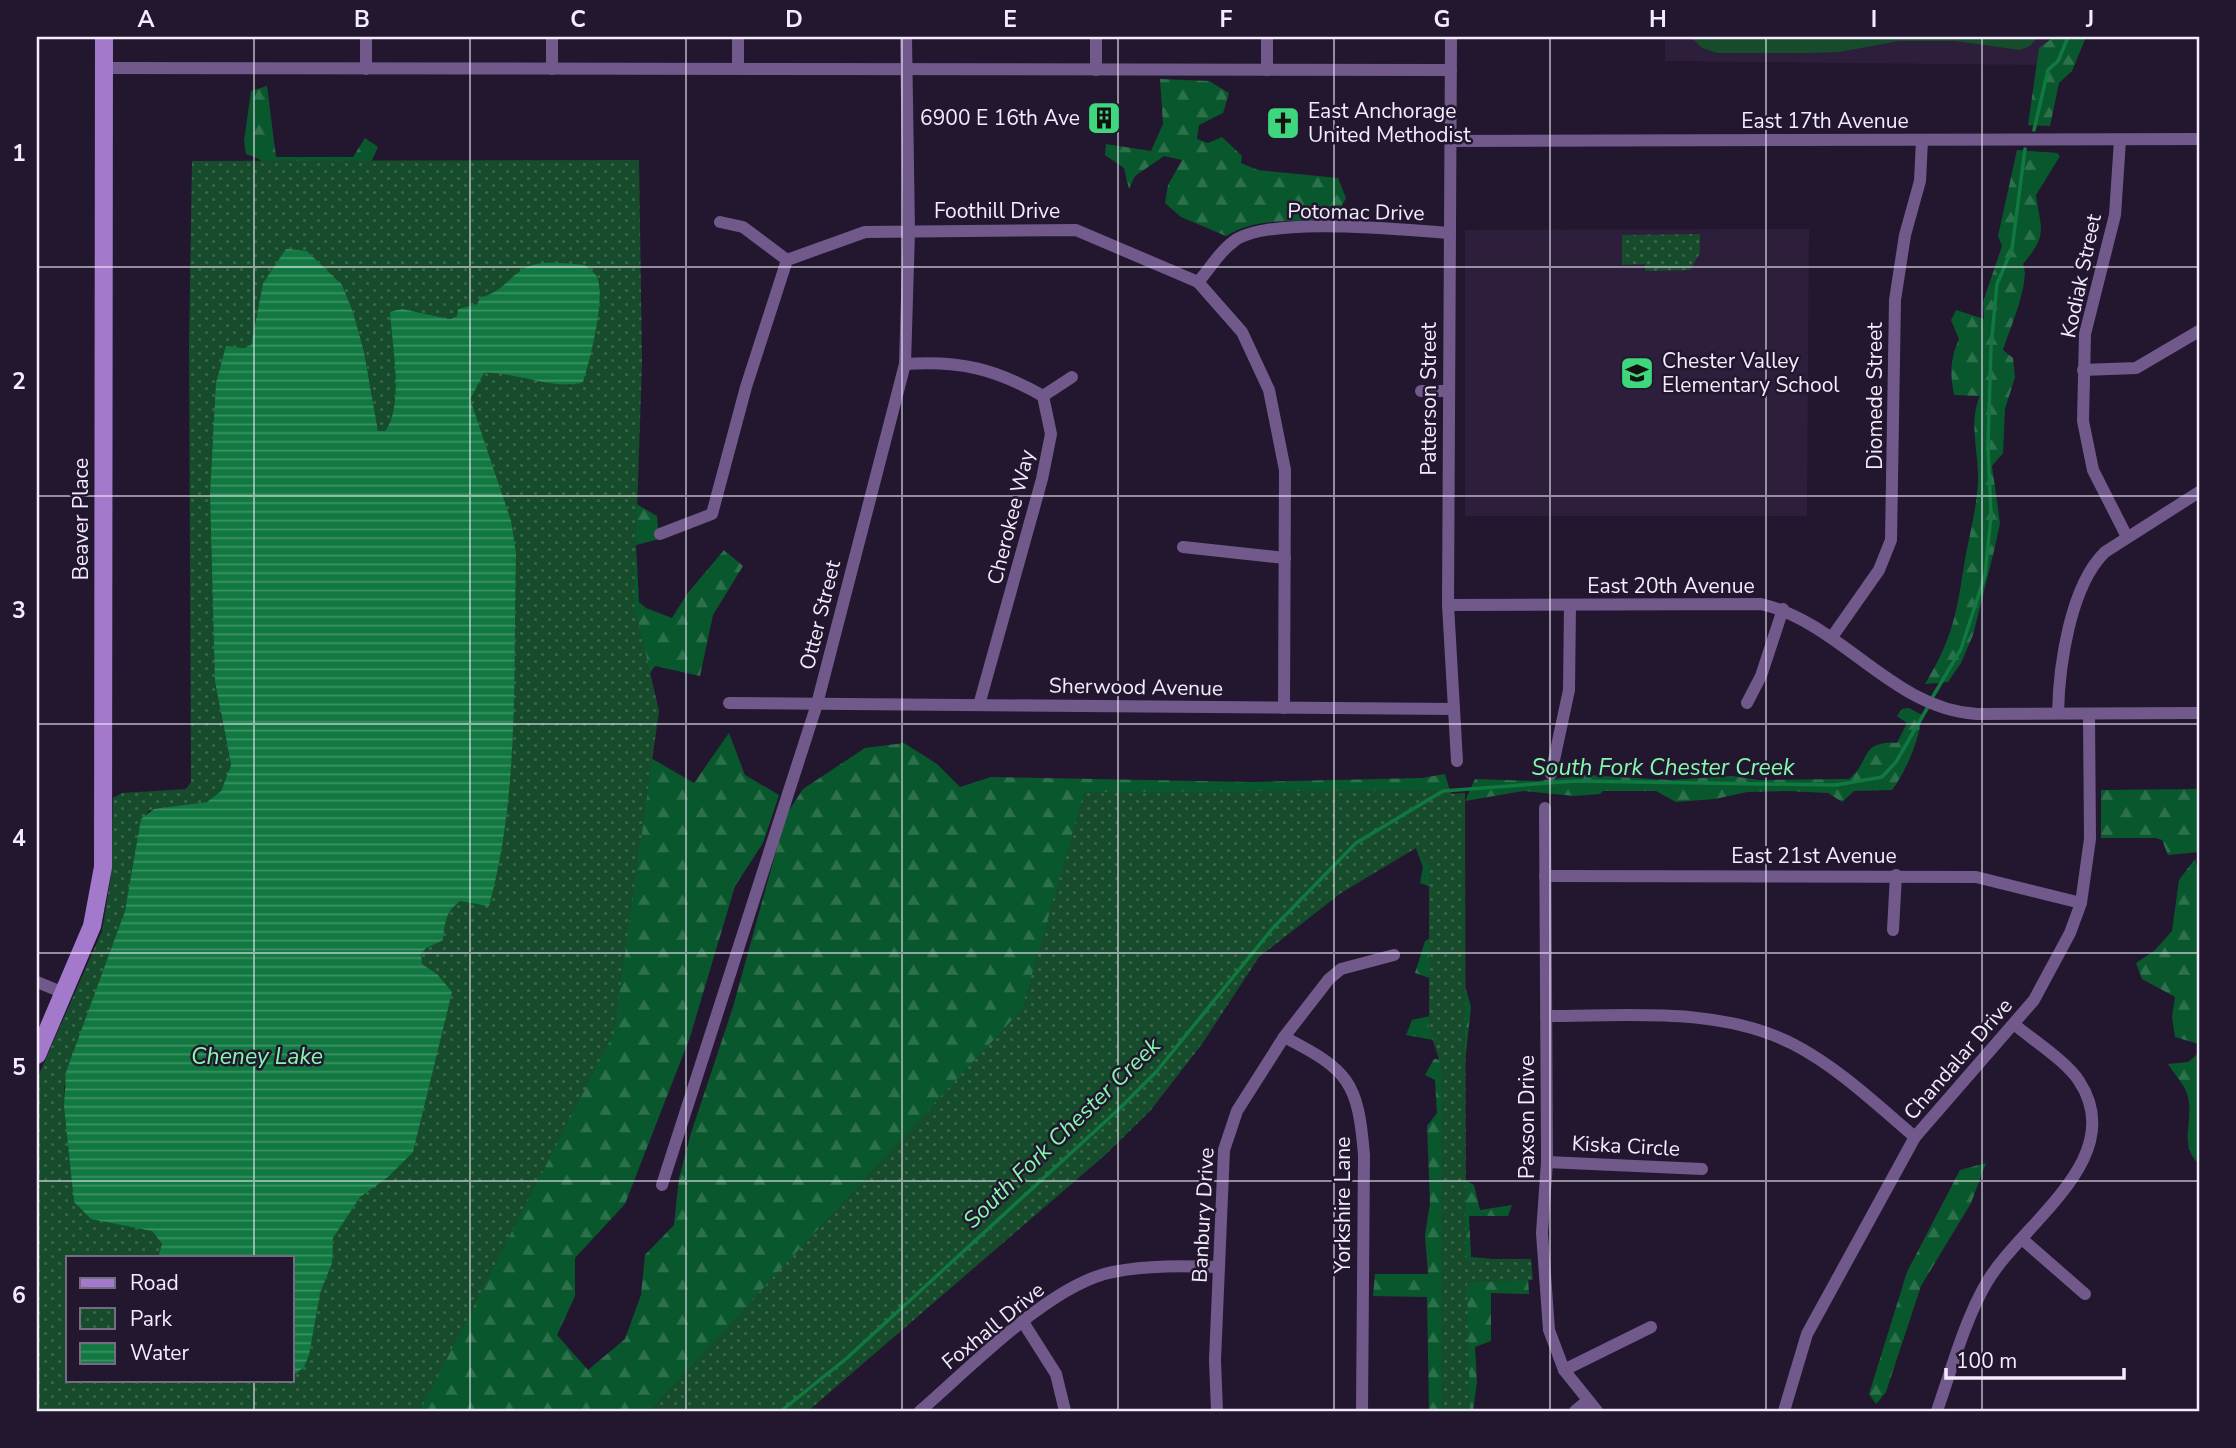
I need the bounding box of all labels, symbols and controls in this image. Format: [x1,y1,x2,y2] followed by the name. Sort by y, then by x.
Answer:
[137,4,155,35] text: A
[354,4,370,35] text: B
[570,4,586,35] text: C
[785,4,803,35] text: D
[1003,4,1017,35] text: E
[1220,4,1233,35] text: F
[1434,4,1450,35] text: G
[1649,4,1667,35] text: H
[1871,4,1877,35] text: I
[2085,4,2094,35] text: J
[1308,97,1471,149] place label: East Anchorage United Methodist
[1085,99,1123,137] building icon: 6900 E 16th Ave
[920,104,1080,132] place label: 6900 E 16th Ave
[1264,104,1302,142] church icon: East Anchorage United Methodist
[1741,107,1909,135] street label: East 17th Avenue
[12,138,26,169] text: 1
[934,197,1060,225] street label: Foothill Drive
[1287,197,1425,227] street label: Potomac Drive
[2054,211,2108,341] street label: Kodiak Street
[1415,322,1443,476] street label: Patterson Street
[1861,322,1889,470] street label: Diomede Street
[1662,347,1840,399] place label: Chester Valley Elementary School
[1618,354,1656,392] school or university icon: Chester Valley Elementary School
[12,366,26,397] text: 2
[981,446,1041,587] street label: Cherokee Way
[67,458,95,580] street label: Beaver Place
[793,557,847,673] street label: Otter Street
[1587,572,1755,600] street label: East 20th Avenue
[12,595,26,626] text: 3
[1049,671,1223,703] street label: Sherwood Avenue
[1531,752,1795,783] water label: South Fork Chester Creek
[12,823,26,854] text: 4
[1731,842,1897,870] street label: East 21st Avenue
[1897,992,2019,1126] street label: Chandalar Drive
[957,1030,1168,1236] water label: South Fork Chester Creek
[191,1041,323,1072] water label: Cheney Lake
[12,1052,26,1083] text: 5
[1513,1055,1541,1179] street label: Paxson Drive
[1571,1129,1681,1163] street label: Kiska Circle
[1329,1137,1357,1274] street label: Yorkshire Lane
[1185,1147,1221,1283] street label: Banbury Drive
[66,1256,294,1382] legend
[130,1269,179,1297] text: Road
[936,1276,1050,1376] street label: Foxhall Drive
[12,1280,26,1311] text: 6
[130,1305,172,1333] text: Park
[1946,1336,2124,1380] scale bar
[130,1339,189,1367] text: Water
[1956,1347,2017,1375] text: 100 m

